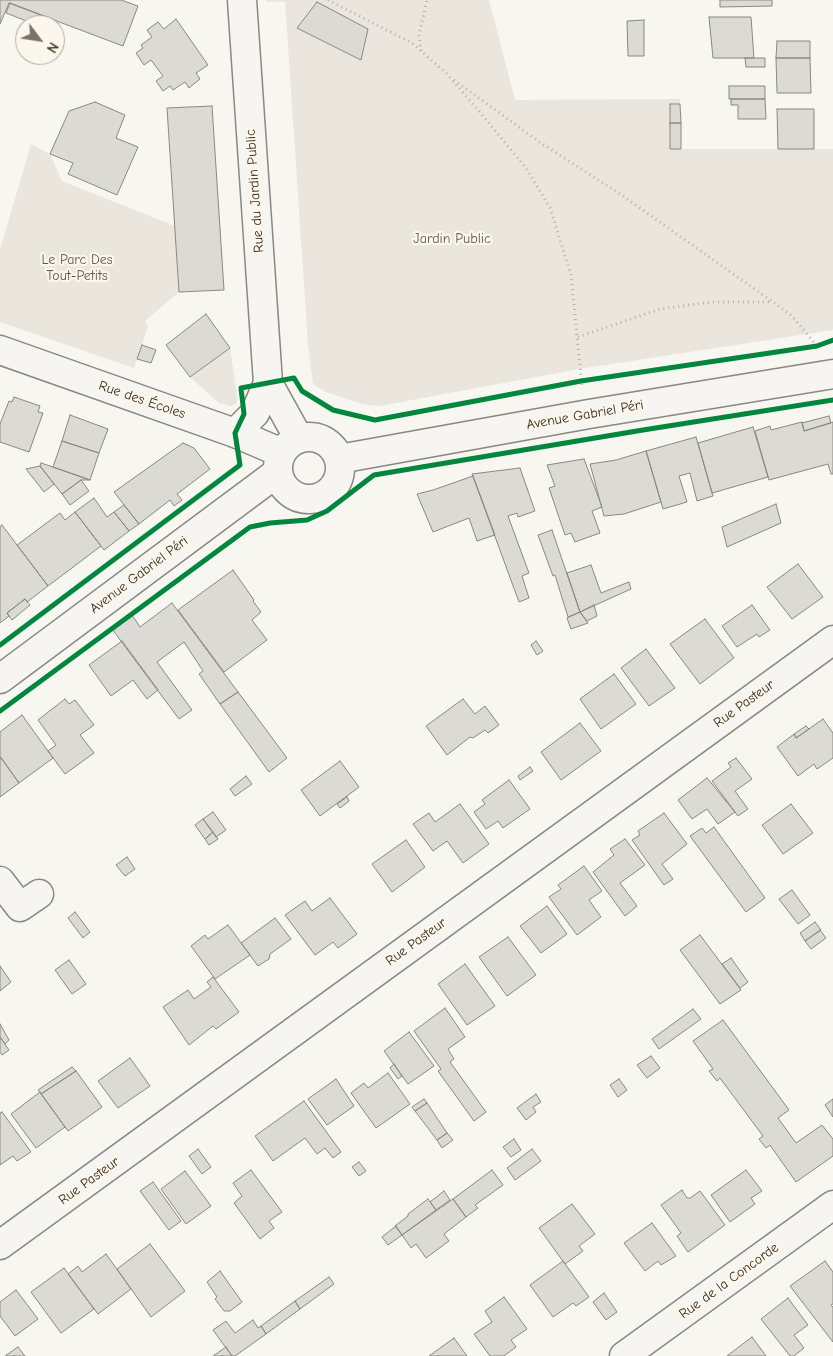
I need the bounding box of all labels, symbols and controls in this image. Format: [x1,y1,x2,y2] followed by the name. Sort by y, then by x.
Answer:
[15,15,65,65] north arrow
[43,39,62,56] text: N
[242,129,268,253] street label: Rue du Jardin Public
[413,231,491,247] park label: Jardin Public
[41,252,113,284] park label: Le Parc Des Tout-Petits
[96,377,188,423] street label: Rue des Écoles
[525,396,645,434] street label: Avenue Gabriel Péri
[87,533,191,617] street label: Avenue Gabriel Péri
[710,676,778,732] street label: Rue Pasteur
[382,914,450,970] street label: Rue Pasteur
[55,1153,123,1209] street label: Rue Pasteur
[676,1239,782,1323] street label: Rue de la Concorde

